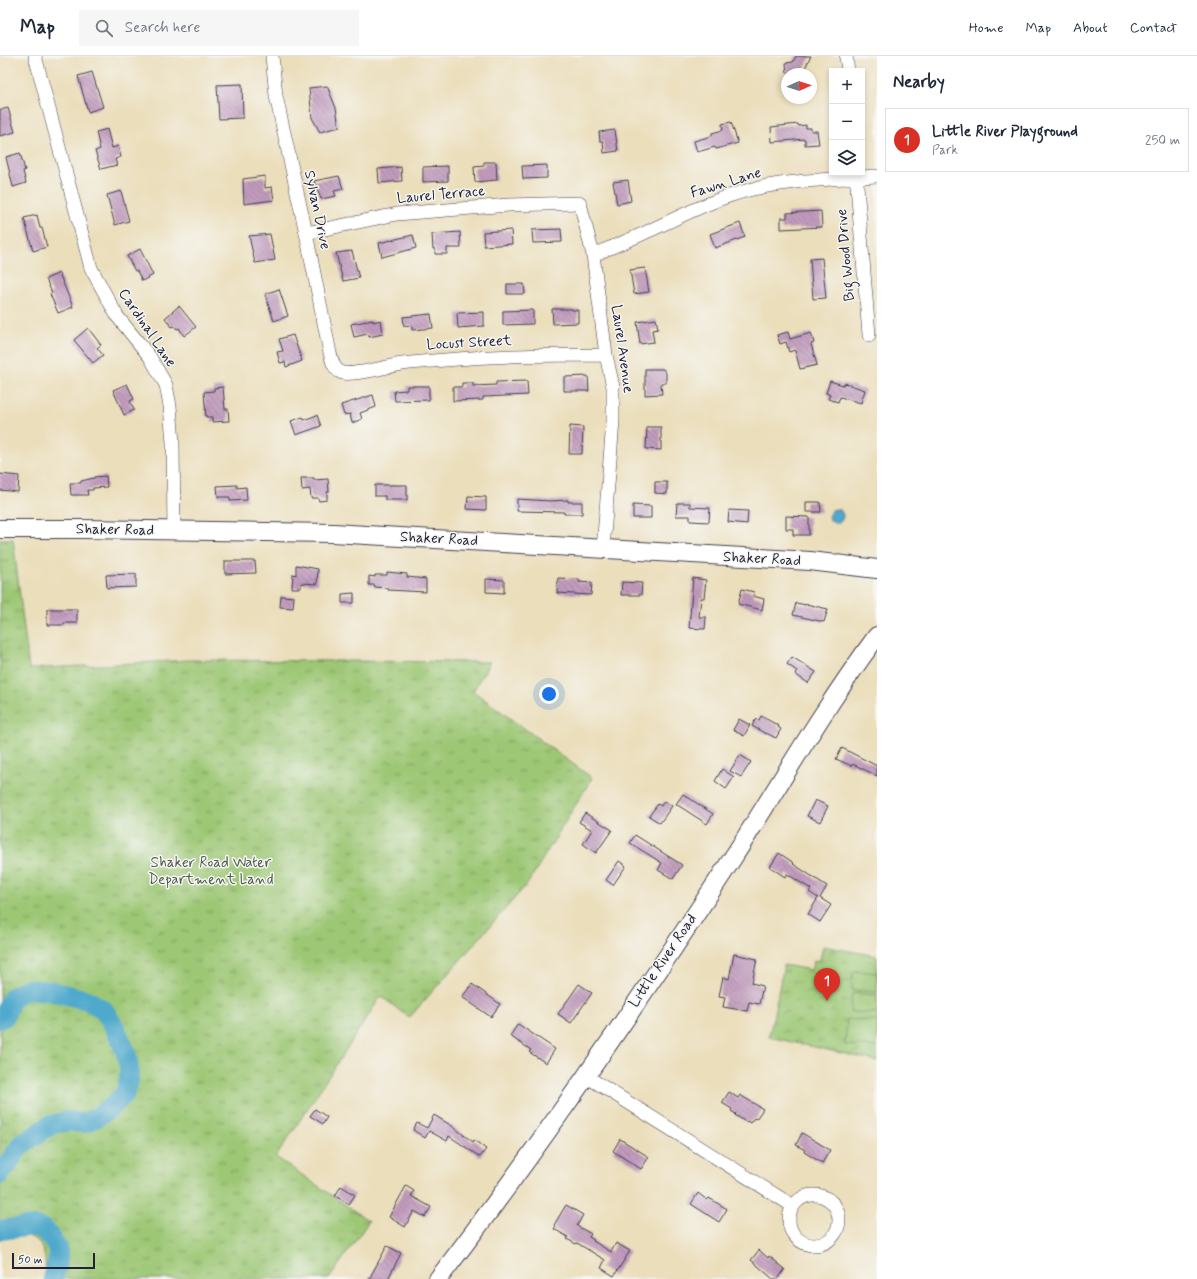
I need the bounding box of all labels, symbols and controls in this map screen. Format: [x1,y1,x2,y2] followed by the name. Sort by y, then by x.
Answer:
[79,10,359,46] search box
[20,15,55,40] text: Map
[93,17,115,39] icon: search
[125,18,200,38] text: Search here
[969,19,1003,37] text: Home
[1025,19,1051,37] text: Map
[1073,19,1108,37] text: About
[1130,19,1177,37] text: Contact
[781,68,817,104] north arrow
[829,68,865,176] map controls
[829,68,865,104] button: +
[893,71,945,93] text: Nearby
[829,104,865,140] button: −
[932,122,1078,142] text: Little River Playground
[904,132,910,149] text: 1
[1145,132,1180,149] text: 250 m
[829,140,865,176] button: layers
[932,142,958,159] text: Park
[688,163,764,203] street label: Fawn Lane
[299,169,335,252] street label: Sylvan Drive
[396,181,486,209] street label: Laurel Terrace
[832,208,861,302] street label: Big Wood Drive
[113,285,181,371] street label: Cardinal Lane
[606,304,638,394] street label: Laurel Avenue
[426,331,512,355] street label: Locust Street
[76,519,154,541] street label: Shaker Road
[399,527,479,551] street label: Shaker Road
[722,547,802,571] street label: Shaker Road
[539,684,559,704] your location
[148,853,274,890] park label: Shaker Road Water Department Land
[624,910,702,1012] street label: Little River Road
[814,968,840,1001] pin: 1
[12,1251,95,1270] scale bar
[18,1253,43,1267] text: 50 m

